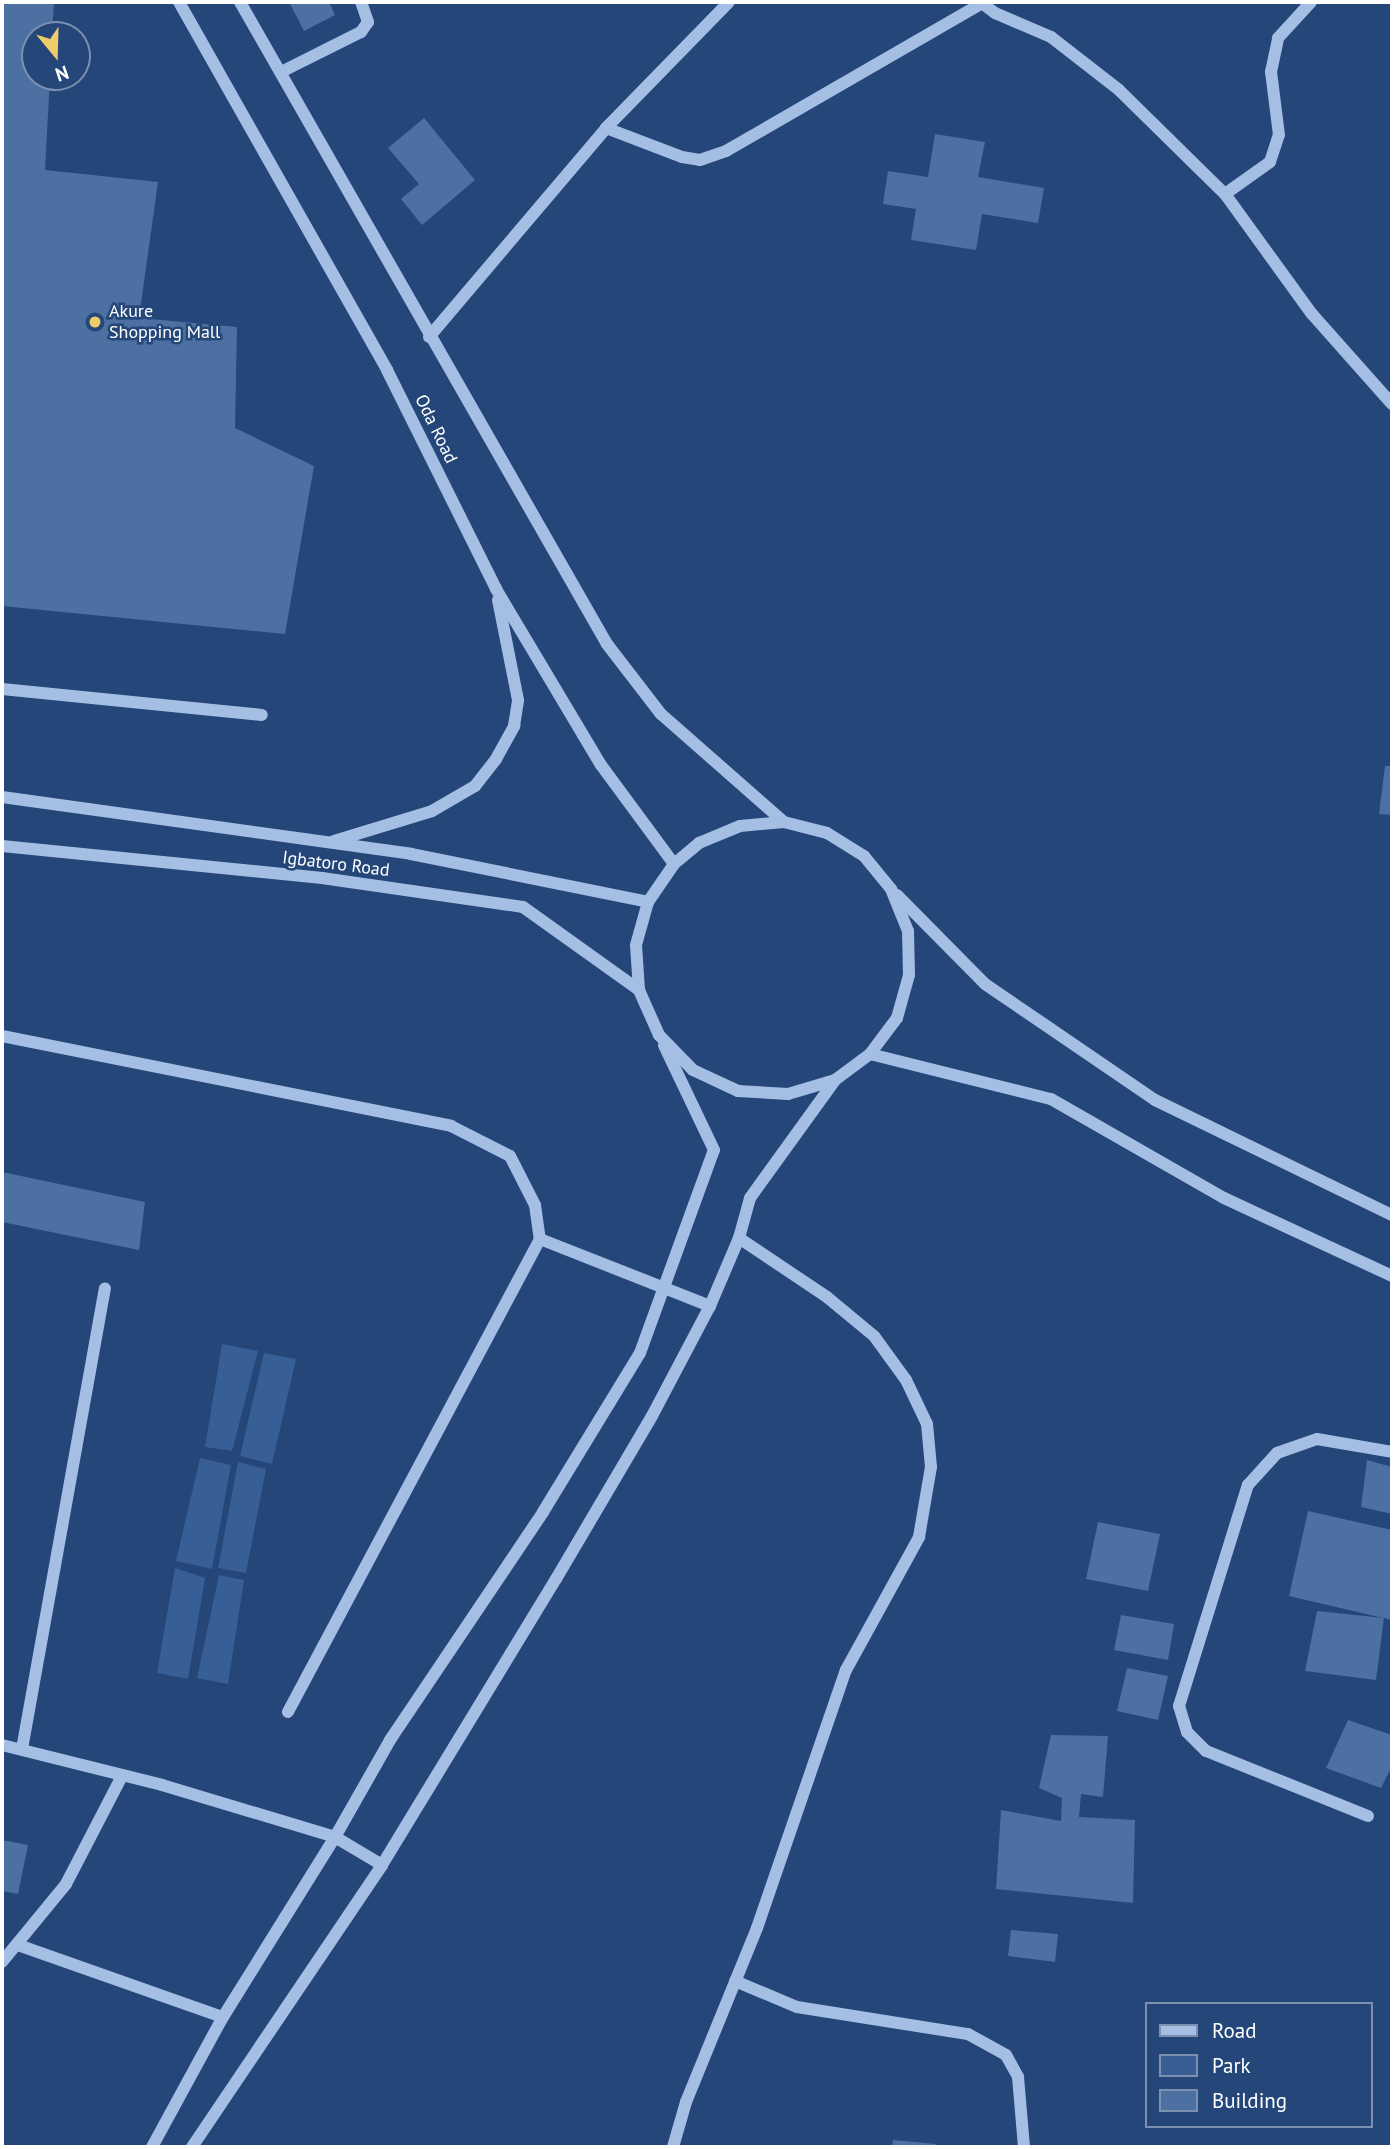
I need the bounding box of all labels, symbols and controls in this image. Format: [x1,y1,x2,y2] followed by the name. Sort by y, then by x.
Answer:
[21,21,91,91] north arrow
[52,61,72,87] text: N
[109,301,220,344] place label: Akure Shopping Mall
[87,314,103,330] marker: Akure Shopping Mall
[410,391,462,467] street label: Oda Road
[281,847,391,881] street label: Igbatoro Road
[1146,2002,1373,2128] legend
[1212,2017,1256,2044] text: Road
[1212,2052,1251,2079] text: Park
[1212,2087,1287,2114] text: Building

